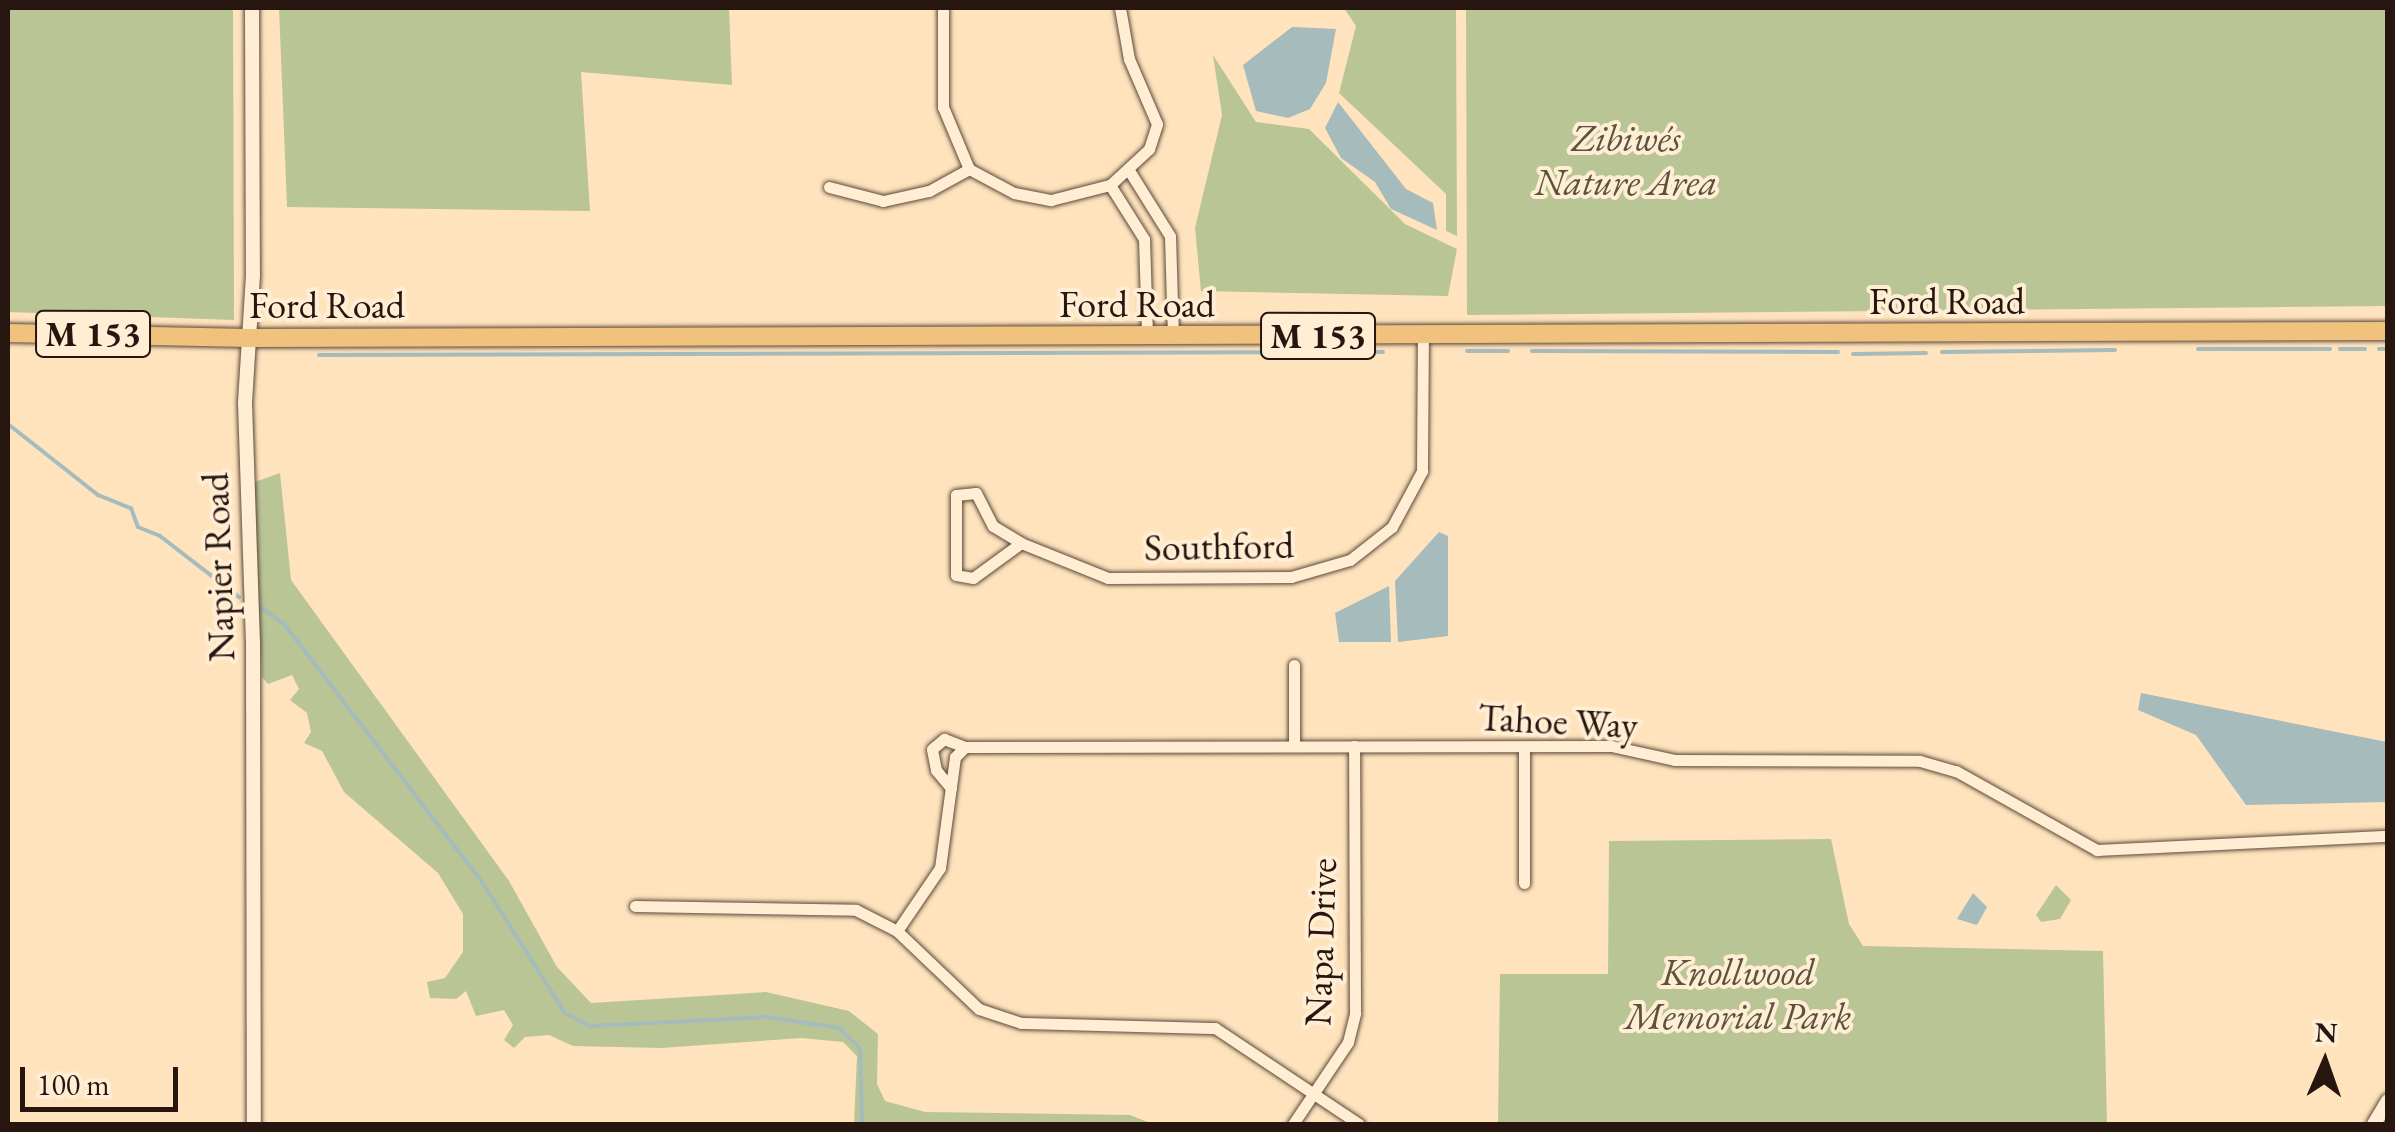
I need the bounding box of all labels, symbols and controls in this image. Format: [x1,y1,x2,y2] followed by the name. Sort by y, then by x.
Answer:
[1534,115,1718,204] park label: Zibiwés Nature Area
[1869,278,2025,324] street label: Ford Road
[1059,281,1215,327] street label: Ford Road
[249,282,405,328] street label: Ford Road
[33,304,153,364] road number: M 153
[1258,306,1378,366] road number: M 153
[192,472,244,662] street label: Napier Road
[1144,522,1294,570] street label: Southford
[1477,694,1639,748] street label: Tahoe Way
[1294,857,1346,1027] street label: Napa Drive
[1625,949,1851,1038] park label: Knollwood Memorial Park
[2275,1012,2375,1112] north arrow
[2314,1014,2338,1050] text: N
[25,1047,182,1109] scale bar
[37,1065,110,1104] text: 100 m

